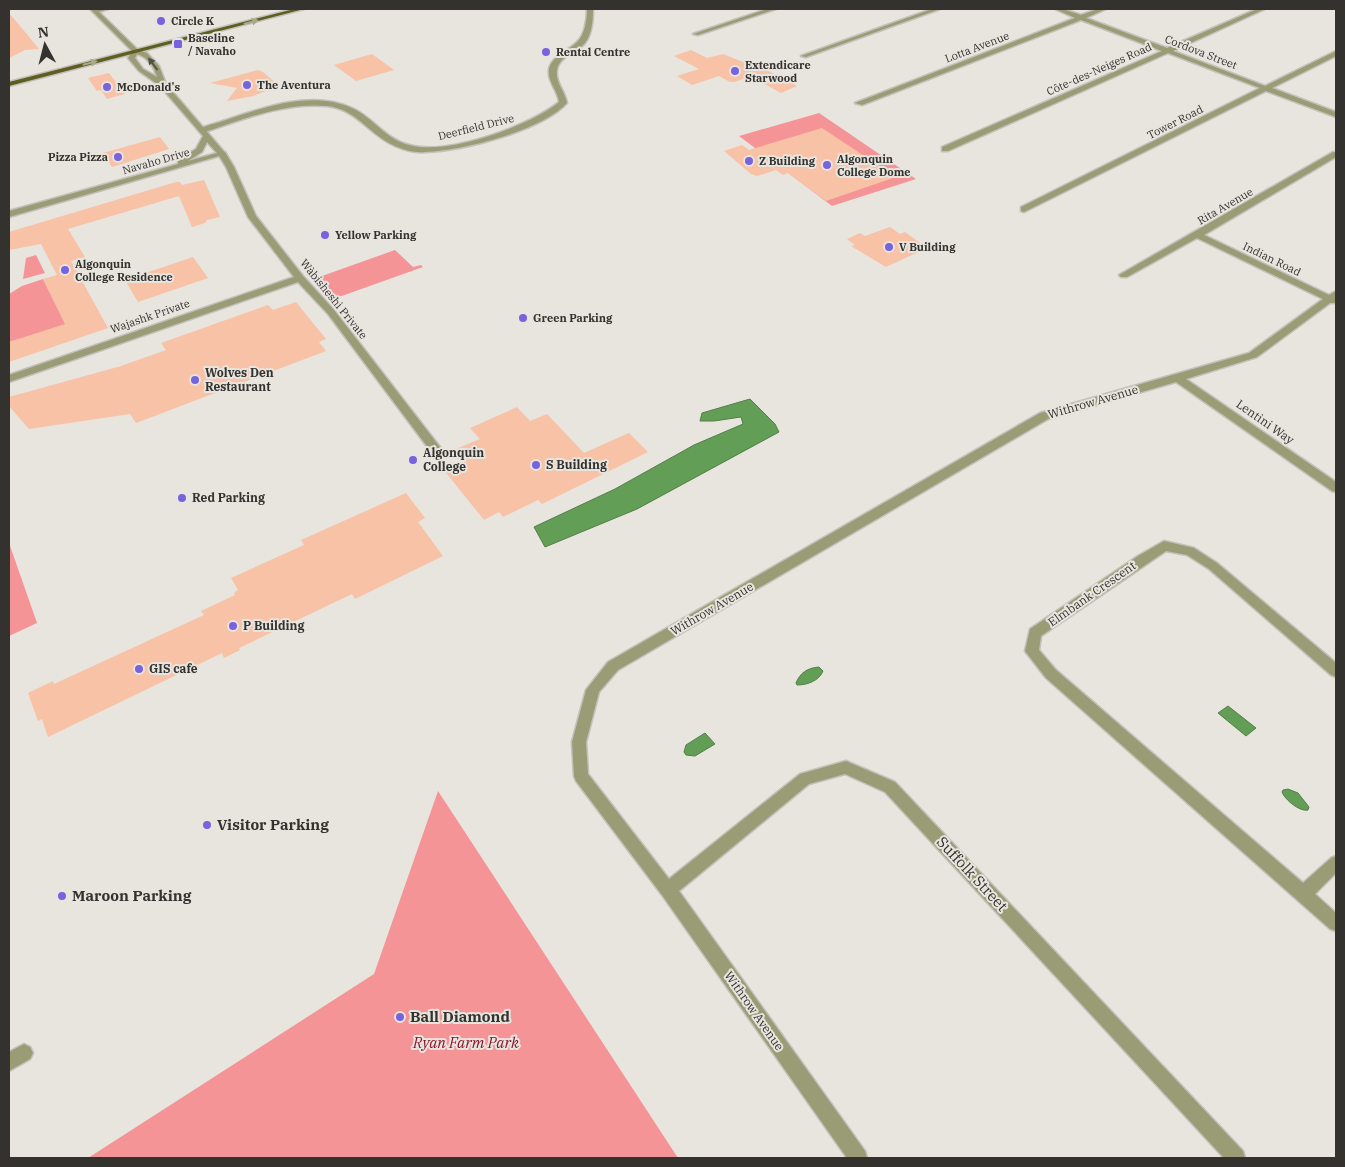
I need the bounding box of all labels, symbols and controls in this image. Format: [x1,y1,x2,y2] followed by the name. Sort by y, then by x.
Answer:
[171,14,215,28] place label: Circle K
[155,15,167,27] marker: Circle K
[244,18,259,26] one-way arrow
[20,20,70,70] north arrow
[37,22,50,42] text: N
[943,28,1011,66] street label: Lotta Avenue
[188,31,236,58] place label: Baseline / Navaho
[1163,32,1239,72] street label: Cordova Street
[172,38,184,50] marker: Baseline / Navaho
[1044,39,1154,99] street label: Côte-des-Neiges Road
[556,45,630,59] place label: Rental Centre
[540,46,552,58] marker: Rental Centre
[148,57,158,71] one-way arrow
[745,58,811,85] place label: Extendicare Starwood
[82,59,97,67] one-way arrow
[729,65,741,77] marker: Extendicare Starwood
[257,78,331,92] place label: The Aventura
[241,79,253,91] marker: The Aventura
[117,80,180,94] place label: McDonald's
[101,81,113,93] marker: McDonald's
[1145,102,1206,142] street label: Tower Road
[437,111,516,143] street label: Deerfield Drive
[121,145,191,177] street label: Navaho Drive
[48,150,108,164] place label: Pizza Pizza
[112,151,124,163] marker: Pizza Pizza
[837,152,911,179] place label: Algonquin College Dome
[759,154,816,168] place label: Z Building
[743,155,755,167] marker: Z Building
[821,159,833,171] marker: Algonquin College Dome
[1195,184,1255,228] street label: Rita Avenue
[335,228,417,242] place label: Yellow Parking
[319,229,331,241] marker: Yellow Parking
[1241,239,1304,279] street label: Indian Road
[899,240,956,254] place label: V Building
[883,241,895,253] marker: V Building
[297,256,371,342] street label: Wàbisheshì Private
[75,257,173,284] place label: Algonquin College Residence
[59,264,71,276] marker: Algonquin College Residence
[108,296,192,336] street label: Wajashk Private
[533,311,613,325] place label: Green Parking
[517,312,529,324] marker: Green Parking
[205,365,274,394] place label: Wolves Den Restaurant
[189,374,201,386] marker: Wolves Den Restaurant
[1046,381,1140,422] street label: Withrow Avenue
[1233,396,1298,447] street label: Lentini Way
[423,445,484,474] place label: Algonquin College
[407,454,419,466] marker: Algonquin College
[546,457,607,472] place label: S Building
[530,459,542,471] marker: S Building
[192,490,265,505] place label: Red Parking
[176,492,188,504] marker: Red Parking
[1045,558,1138,629] street label: Elmbank Crescent
[668,579,756,638] street label: Withrow Avenue
[243,618,305,633] place label: P Building
[227,620,239,632] marker: P Building
[149,661,198,676] place label: GIS cafe
[133,663,145,675] marker: GIS cafe
[217,815,329,834] place label: Visitor Parking
[201,819,213,831] marker: Visitor Parking
[933,832,1012,915] street label: Suffolk Street
[72,886,192,905] place label: Maroon Parking
[56,890,68,902] marker: Maroon Parking
[722,968,787,1053] street label: Withrow Avenue
[410,1007,511,1026] place label: Ball Diamond
[394,1011,406,1023] marker: Ball Diamond
[412,1033,519,1052] park label: Ryan Farm Park

